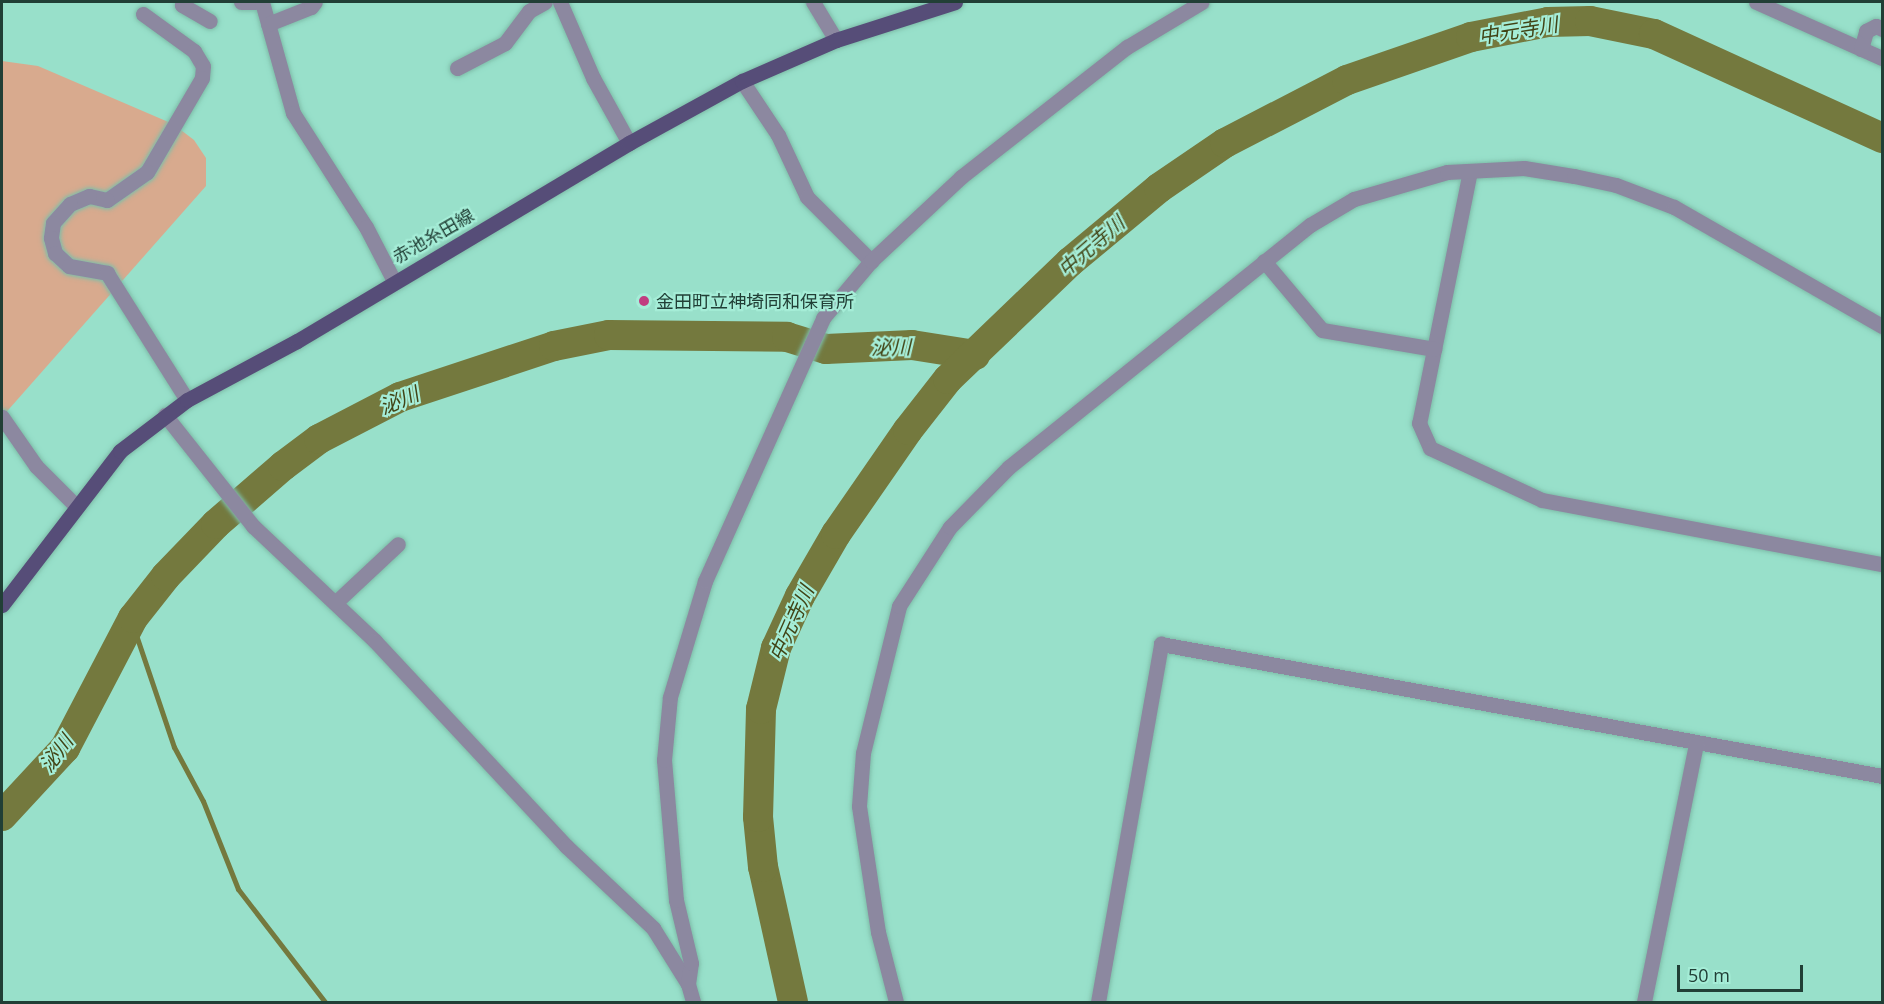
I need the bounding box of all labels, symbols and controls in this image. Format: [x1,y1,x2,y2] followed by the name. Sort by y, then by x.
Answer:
[1477,12,1559,48] water label: 中元寺川
[389,204,477,268] street label: 赤池糸田線
[1053,211,1129,281] water label: 中元寺川
[656,290,854,312] place label: 金田町立神埼同和保育所
[637,294,651,308] marker: 金田町立神埼同和保育所
[871,335,911,359] water label: 泌川
[376,381,422,419] water label: 泌川
[764,582,818,664] water label: 中元寺川
[34,730,78,776] water label: 泌川
[1680,953,1806,991] scale bar
[1688,963,1730,987] text: 50 m

